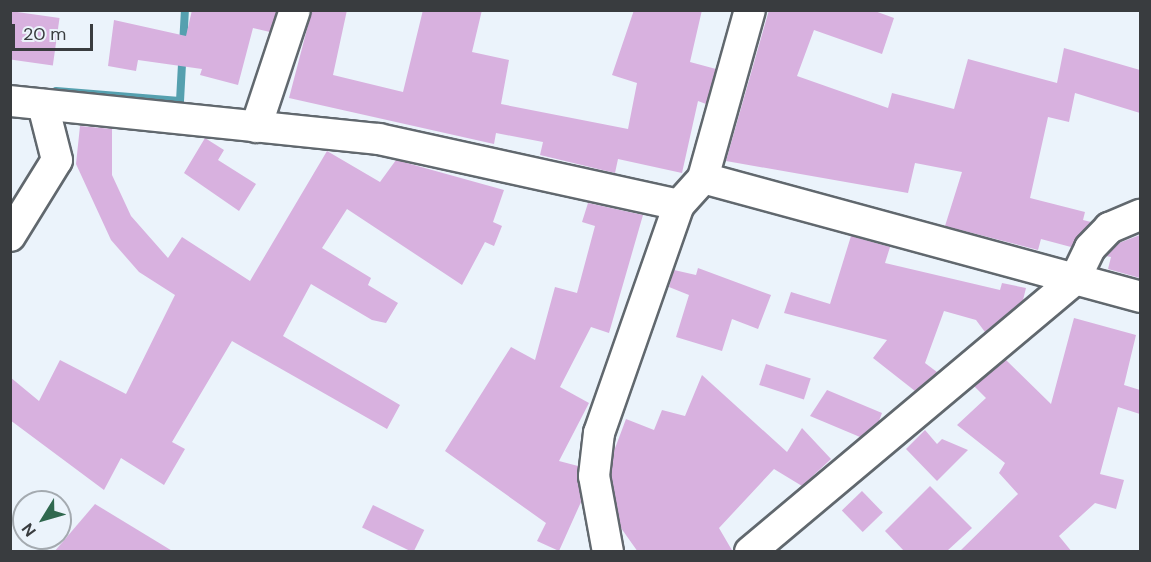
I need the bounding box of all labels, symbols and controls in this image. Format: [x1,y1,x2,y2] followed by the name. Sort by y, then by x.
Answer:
[15,12,96,50] scale bar
[23,22,66,46] text: 20 m
[12,490,72,550] north arrow
[17,519,41,541] text: N

